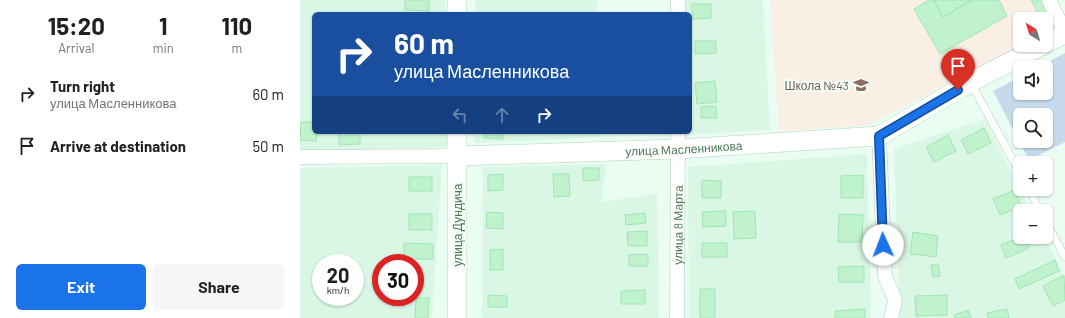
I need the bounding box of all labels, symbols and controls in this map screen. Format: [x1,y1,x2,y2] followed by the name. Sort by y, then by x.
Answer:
[48,11,105,40] text: 15:20
[159,11,167,40] text: 1
[221,11,252,40] text: 110
[1013,12,1053,52] north arrow
[1013,12,1053,244] map controls
[394,26,454,60] text: 60 m
[328,28,380,80] icon: right
[58,40,95,56] text: Arrival
[153,40,174,56] text: min
[231,40,242,56] text: m
[941,49,975,90] pin
[947,55,969,77] icon: arrive
[394,60,569,82] text: улица Масленникова
[1013,60,1053,100] button: sound
[852,76,870,94] school or university icon: Школа №43
[50,77,115,95] text: Turn right
[784,78,849,92] place label: Школа №43
[16,83,38,105] icon: right
[252,85,284,103] text: 60 m
[50,95,177,111] text: улица Масленникова
[449,104,471,126] icon: left
[491,104,513,126] icon: ahead
[533,104,555,126] icon: right
[1013,108,1053,148] button: search
[16,135,38,157] icon: arrive
[50,137,186,155] text: Arrive at destination
[252,137,284,155] text: 50 m
[625,138,743,159] street label: улица Масленникова
[1013,156,1053,196] button: +
[450,183,465,267] street label: улица Дундича
[670,185,686,265] street label: улица 8 Марта
[1013,204,1053,244] button: −
[862,224,904,266] position arrow
[372,254,424,306] speed limit sign: 30
[327,263,349,287] text: 20
[16,264,146,310] button: Exit
[154,264,284,310] button: Share
[327,284,349,296] text: km/h

